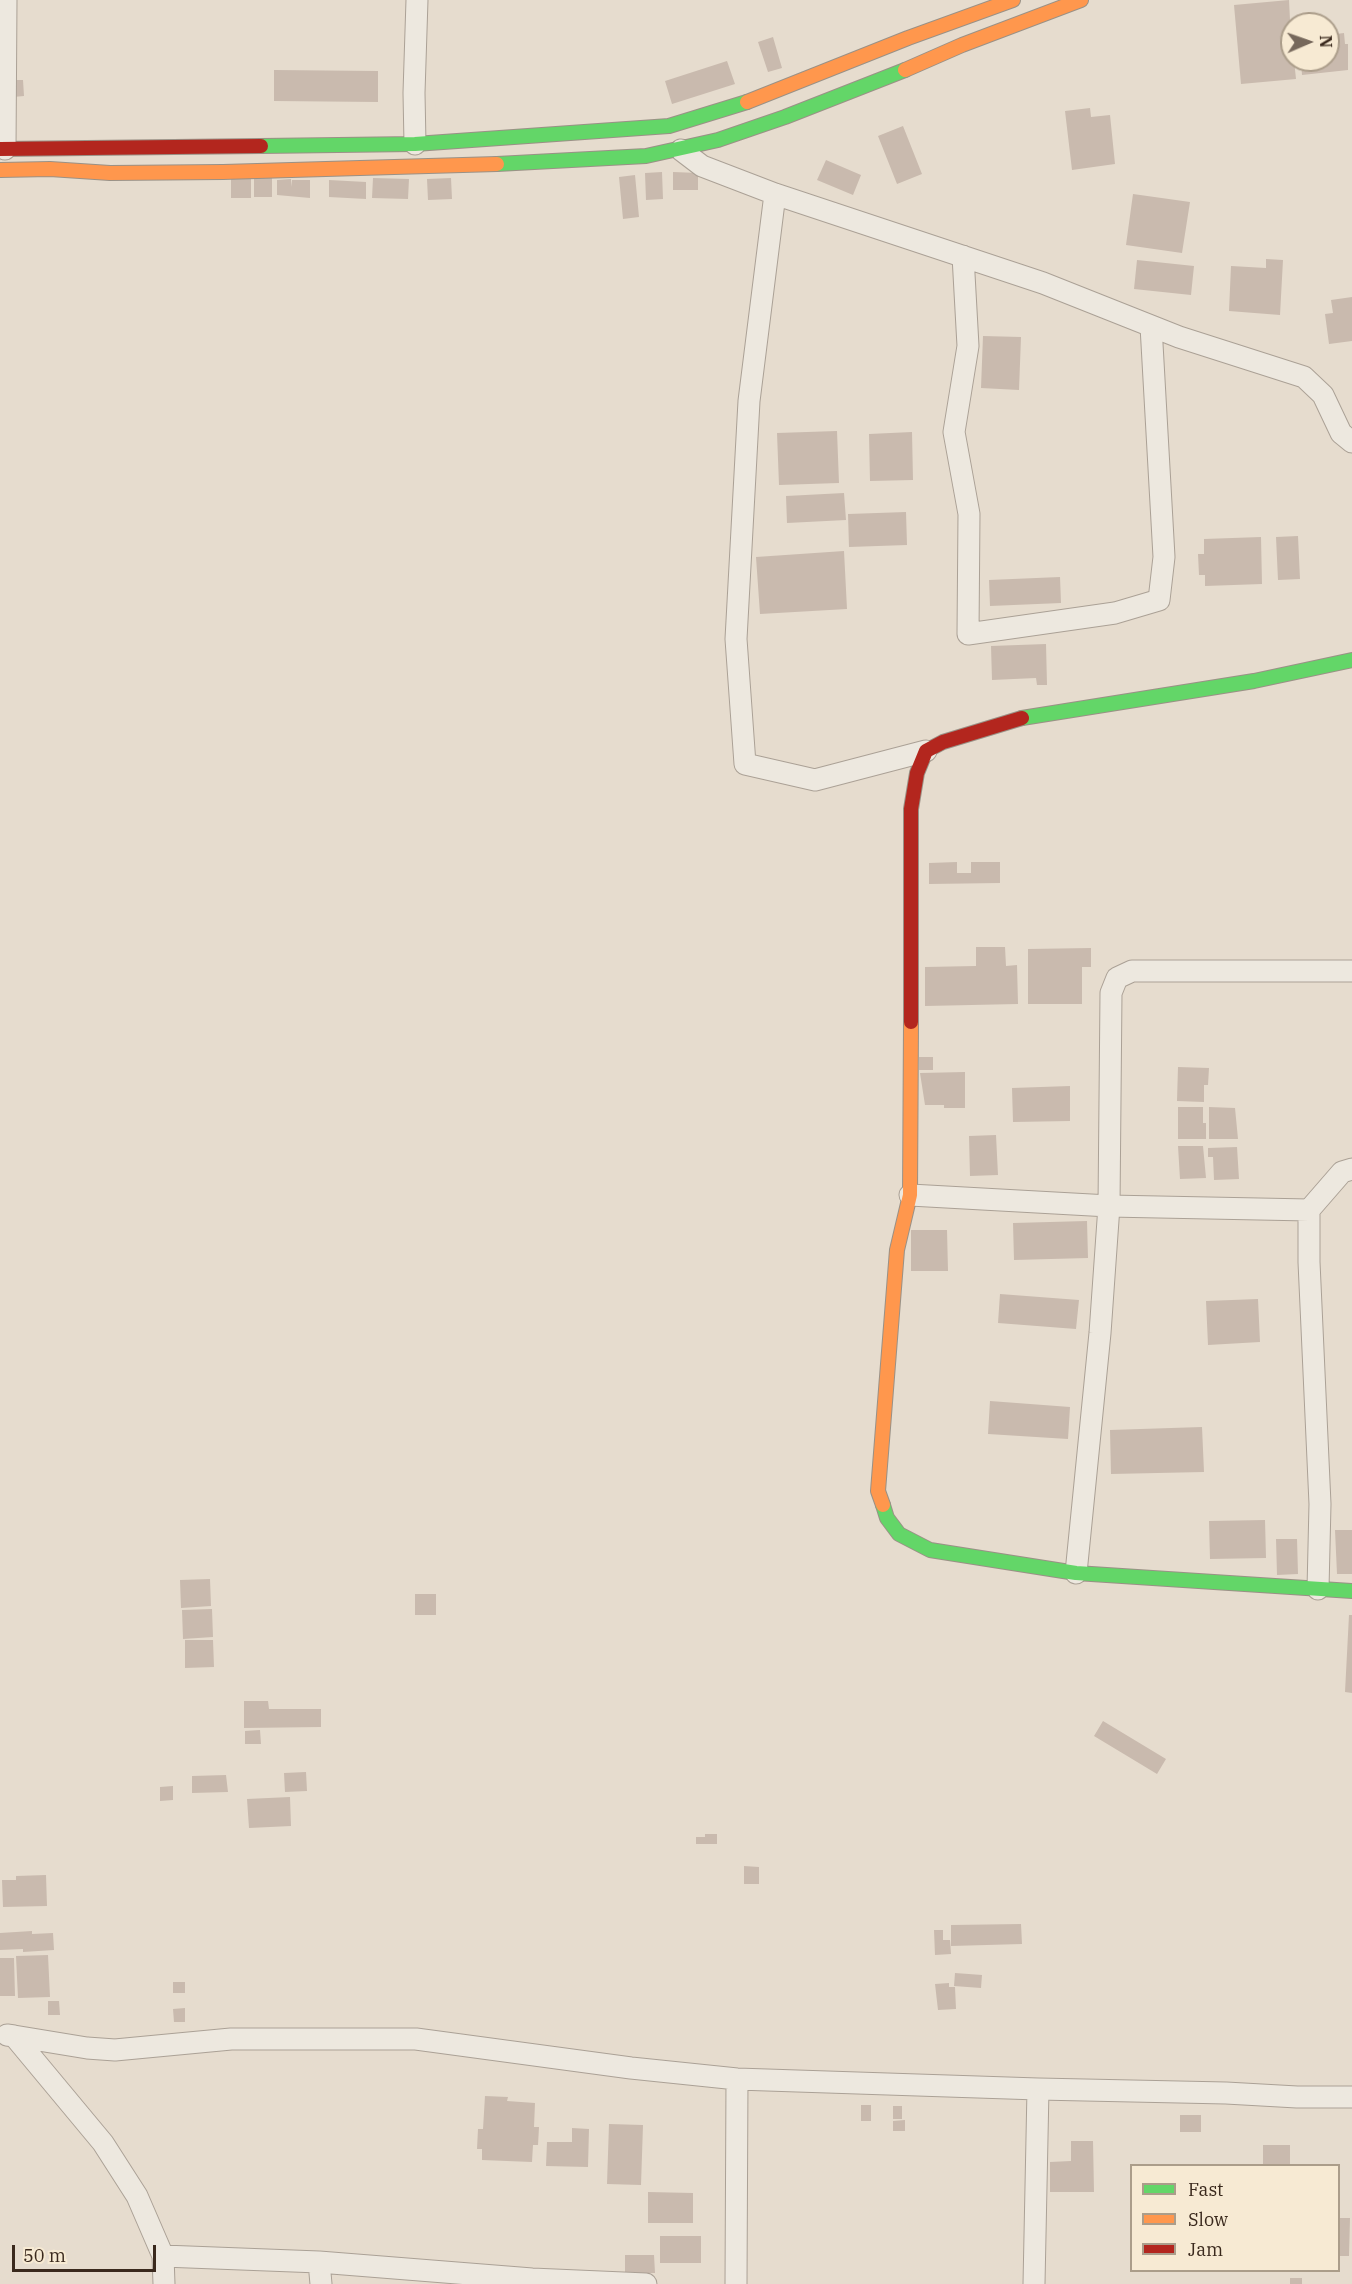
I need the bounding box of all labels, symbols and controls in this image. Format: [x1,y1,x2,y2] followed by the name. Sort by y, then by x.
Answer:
[1280,12,1340,72] north arrow
[1316,35,1336,48] text: N
[1130,2164,1340,2272] legend
[1188,2178,1223,2201] text: Fast
[1188,2208,1228,2231] text: Slow
[15,2233,159,2271] scale bar
[1188,2238,1223,2261] text: Jam
[23,2244,66,2267] text: 50 m

